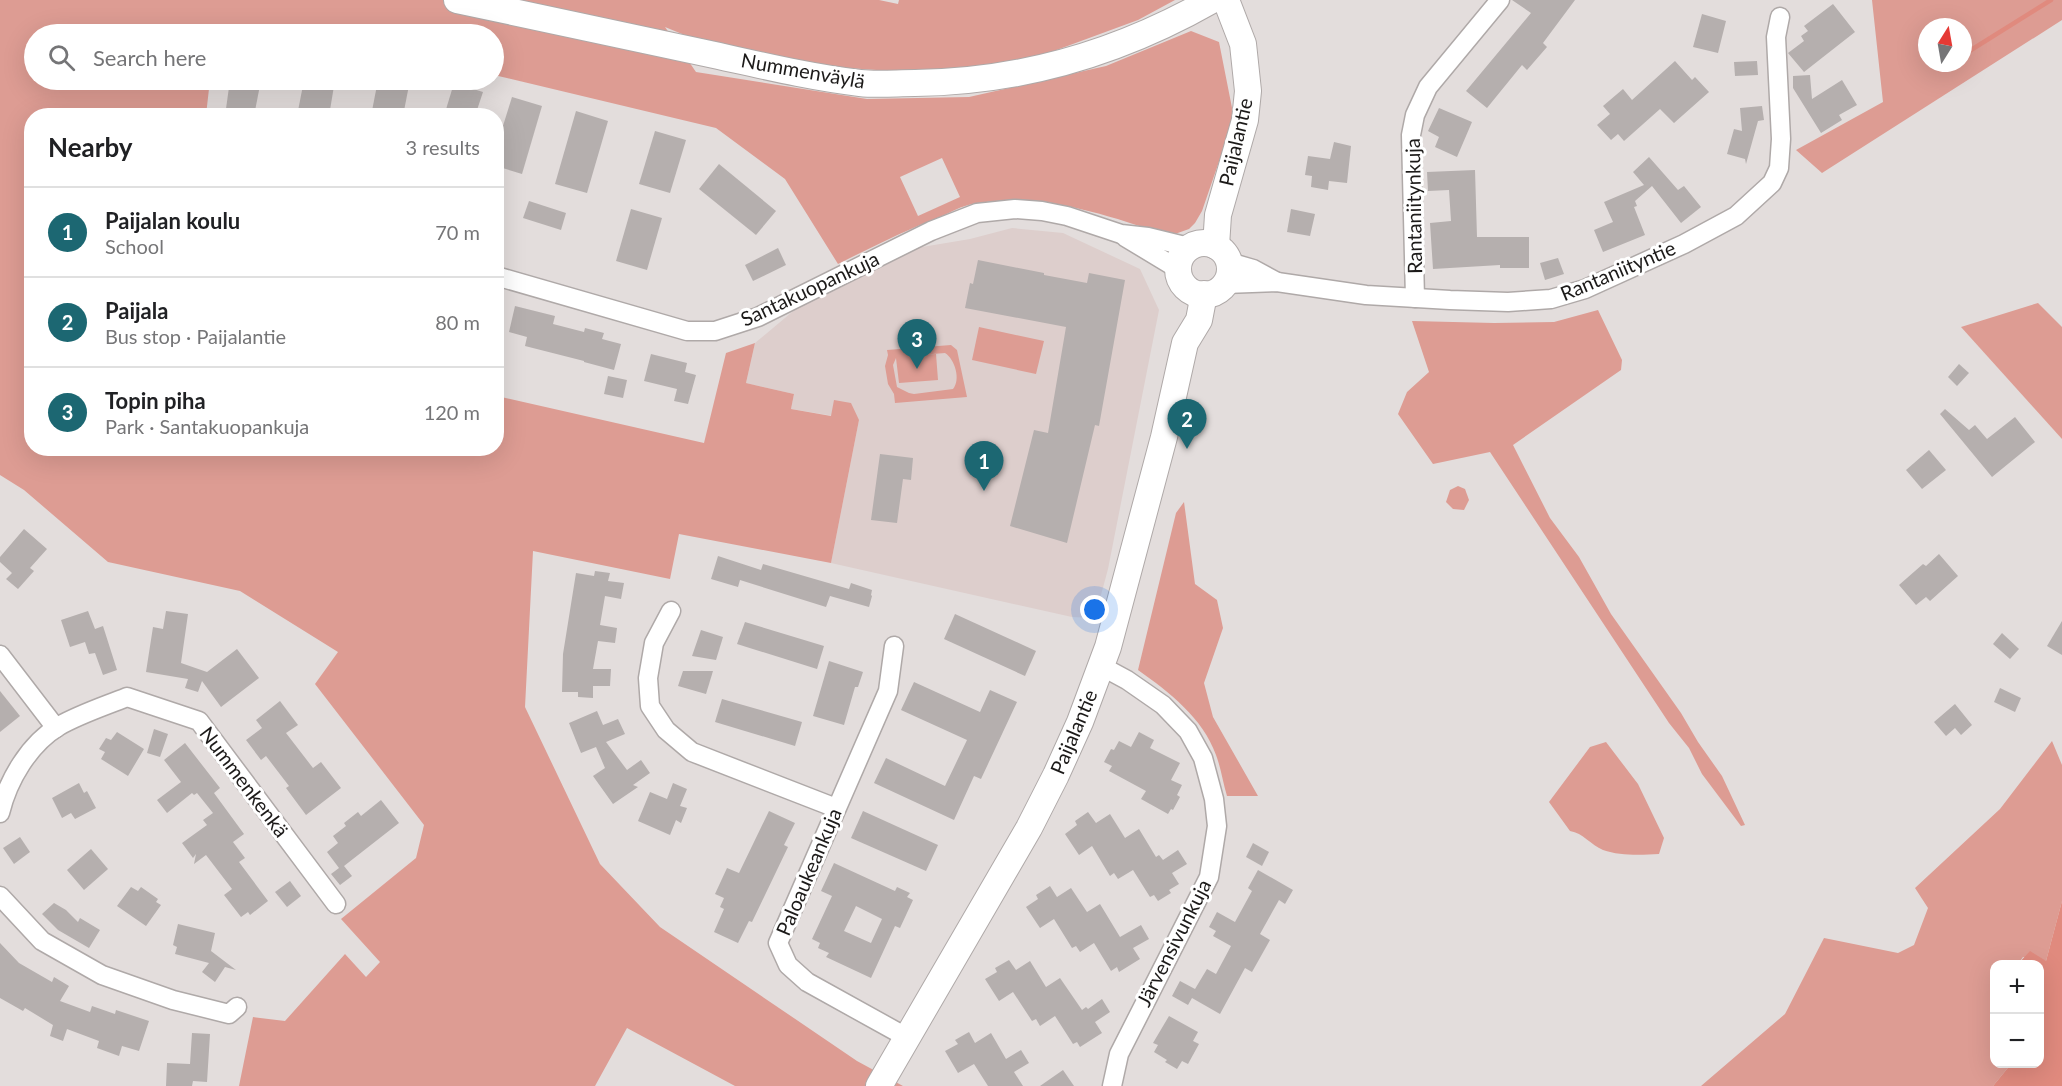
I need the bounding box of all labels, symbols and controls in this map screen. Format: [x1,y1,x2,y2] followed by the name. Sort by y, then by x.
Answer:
[1918,18,1972,72] north arrow
[24,24,504,90] search box
[45,41,78,74] icon: search
[93,44,206,71] text: Search here
[739,47,867,93] street label: Nummenväylä
[1213,95,1257,188] street label: Paijalantie
[48,131,133,163] text: Nearby
[405,135,480,159] text: 3 results
[1400,138,1426,274] street label: Rantaniitynkuja
[105,207,240,234] text: Paijalan koulu
[62,220,73,244] text: 1
[435,220,480,244] text: 70 m
[105,234,164,258] text: School
[1556,235,1679,305] street label: Rantaniityntie
[737,246,883,331] street label: Santakuopankuja
[105,297,168,324] text: Paijala
[62,310,73,334] text: 2
[435,310,480,334] text: 80 m
[898,320,936,369] pin: 3
[105,324,286,348] text: Bus stop · Paijalantie
[105,387,206,414] text: Topin piha
[62,400,73,424] text: 3
[424,400,480,424] text: 120 m
[1168,400,1206,449] pin: 2
[105,414,309,438] text: Park · Santakuopankuja
[964,442,1004,491] pin: 1
[1080,595,1109,624] your location
[1045,686,1102,778] street label: Paijalantie
[195,721,294,841] street label: Nummenkenkä
[770,804,846,939] street label: Paloaukeankuja
[1131,875,1215,1010] street label: Järvensivunkuja
[1990,960,2044,1068] map controls
[1990,960,2044,1014] button: +
[1990,1014,2044,1068] button: −

